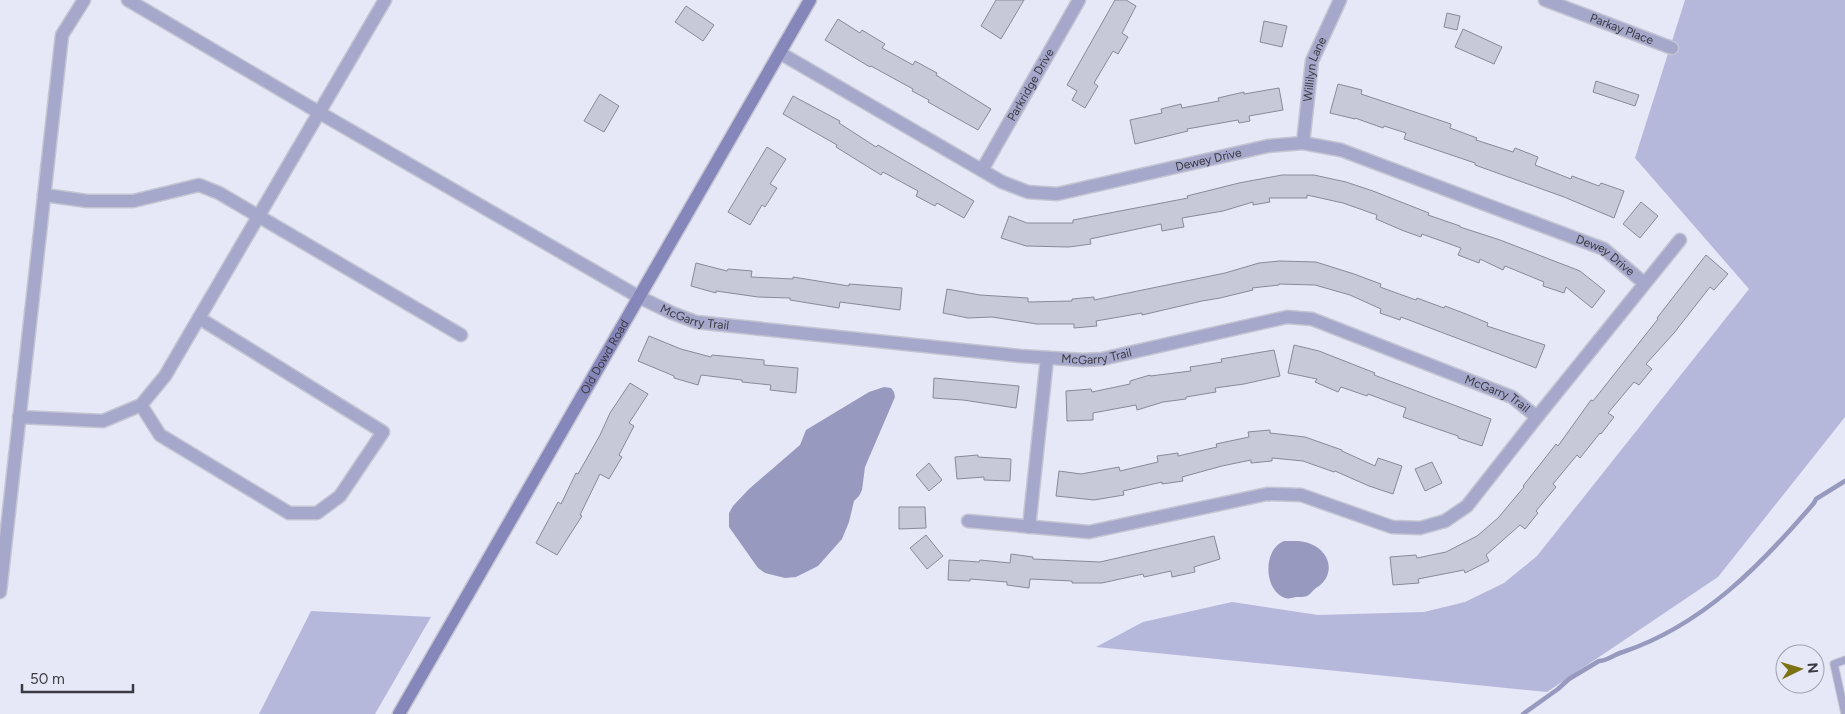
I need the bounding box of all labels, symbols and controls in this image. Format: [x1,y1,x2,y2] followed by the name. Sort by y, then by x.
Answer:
[1588,11,1656,48] street label: Parkay Place
[1301,34,1329,102] street label: Willilyn Lane
[1004,46,1057,124] street label: Parkridge Drive
[1174,145,1243,174] street label: Dewey Drive
[1574,232,1638,279] street label: Dewey Drive
[658,301,730,332] street label: McGarry Trail
[578,317,632,397] street label: Old Dowd Road
[1061,345,1133,367] street label: McGarry Trail
[1463,372,1533,415] street label: McGarry Trail
[1775,644,1825,694] north arrow
[22,662,134,694] scale bar
[1804,662,1821,674] text: N
[30,670,65,688] text: 50 m

